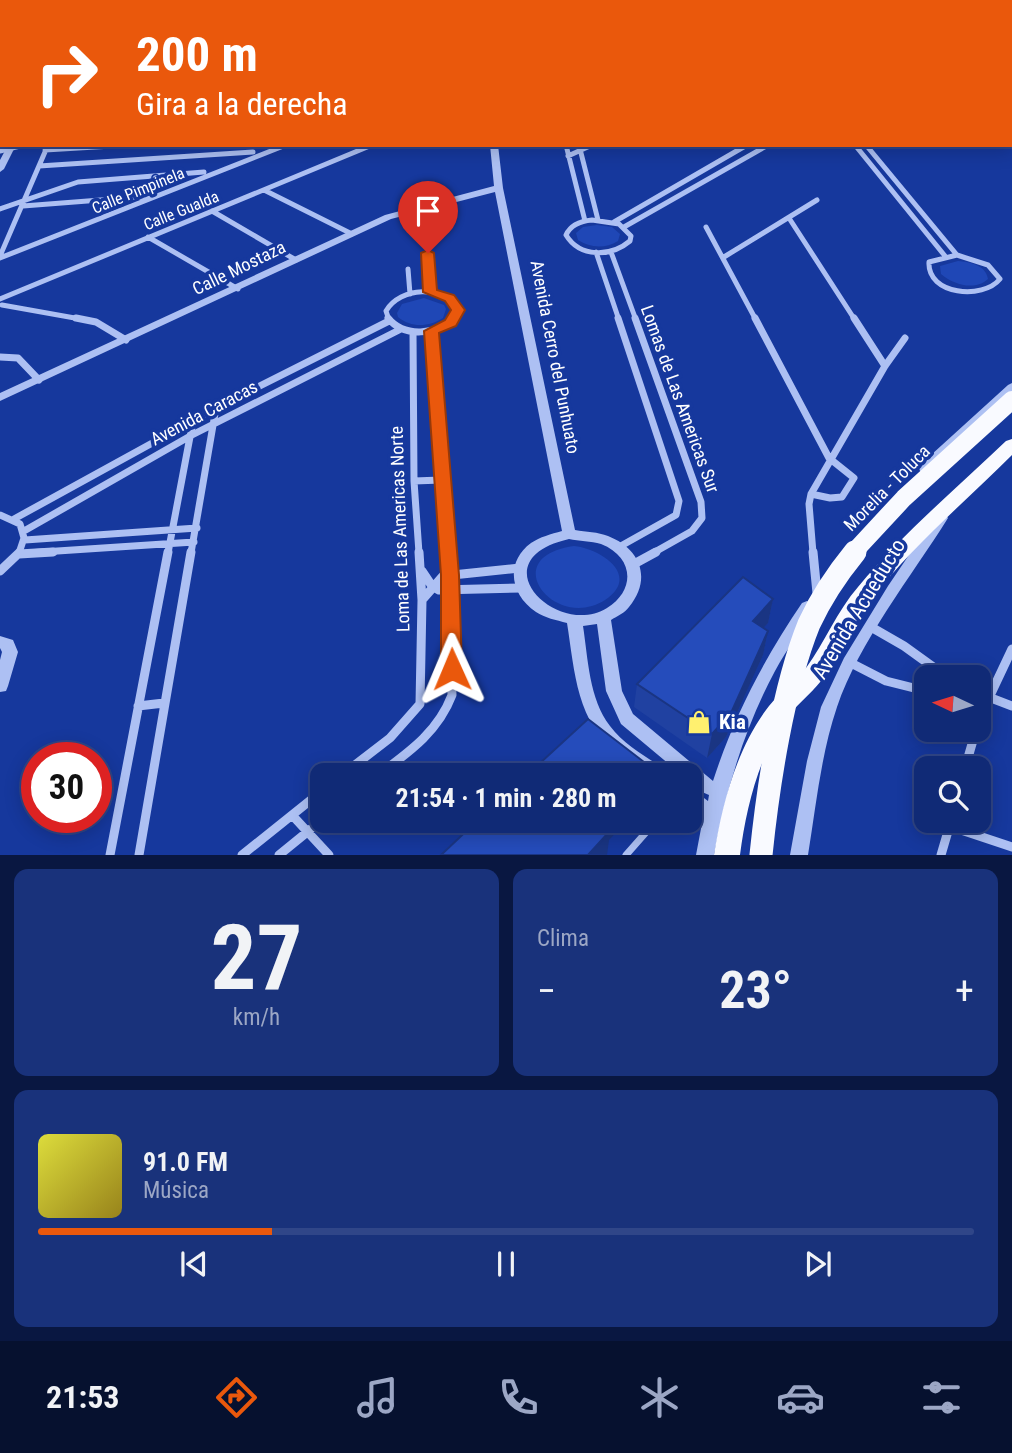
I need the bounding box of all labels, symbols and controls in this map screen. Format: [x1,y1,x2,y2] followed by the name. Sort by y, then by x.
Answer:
[136,26,258,83] text: 200 m
[21,28,112,119] icon: right
[136,85,348,123] text: Gira a la derecha
[89,163,187,218] street label: Calle Pimpinela
[398,181,458,253] pin
[141,187,222,234] street label: Calle Gualda
[409,192,447,230] icon: arrive
[189,236,289,299] street label: Calle Mostaza
[526,259,585,455] street label: Avenida Cerro del Punhuato
[637,302,724,496] street label: Lomas de Las Americas Sur
[147,376,261,450] street label: Avenida Caracas
[385,426,414,632] street label: Loma de Las Americas Norte
[839,440,934,535] street label: Morelia - Toluca
[808,535,910,683] street label: Avenida Acueducto
[415,632,489,706] position arrow
[914,665,990,742] north arrow
[914,665,991,833] map controls
[685,708,713,736] shop icon: Kia
[719,710,746,734] place label: Kia
[21,742,112,833] speed limit sign: 30
[914,756,991,833] button: search
[396,783,616,813] text: 21:54 · 1 min · 280 m
[211,905,302,1011] text: 27
[537,925,589,952] text: Clima
[719,960,792,1021] text: 23°
[537,969,556,1013] text: −
[955,969,974,1013] text: +
[233,1004,280,1031] text: km/h
[143,1147,228,1177] text: 91.0 FM
[143,1177,209,1204] text: Música
[175,1245,213,1283] icon: previous
[487,1245,525,1283] icon: pause
[799,1245,837,1283] icon: next
[212,1373,261,1422] icon: directions
[353,1373,402,1422] icon: music
[494,1373,543,1422] icon: phone
[635,1373,684,1422] icon: climate
[776,1373,825,1422] icon: car
[917,1373,966,1422] icon: filters
[46,1378,119,1416] text: 21:53

